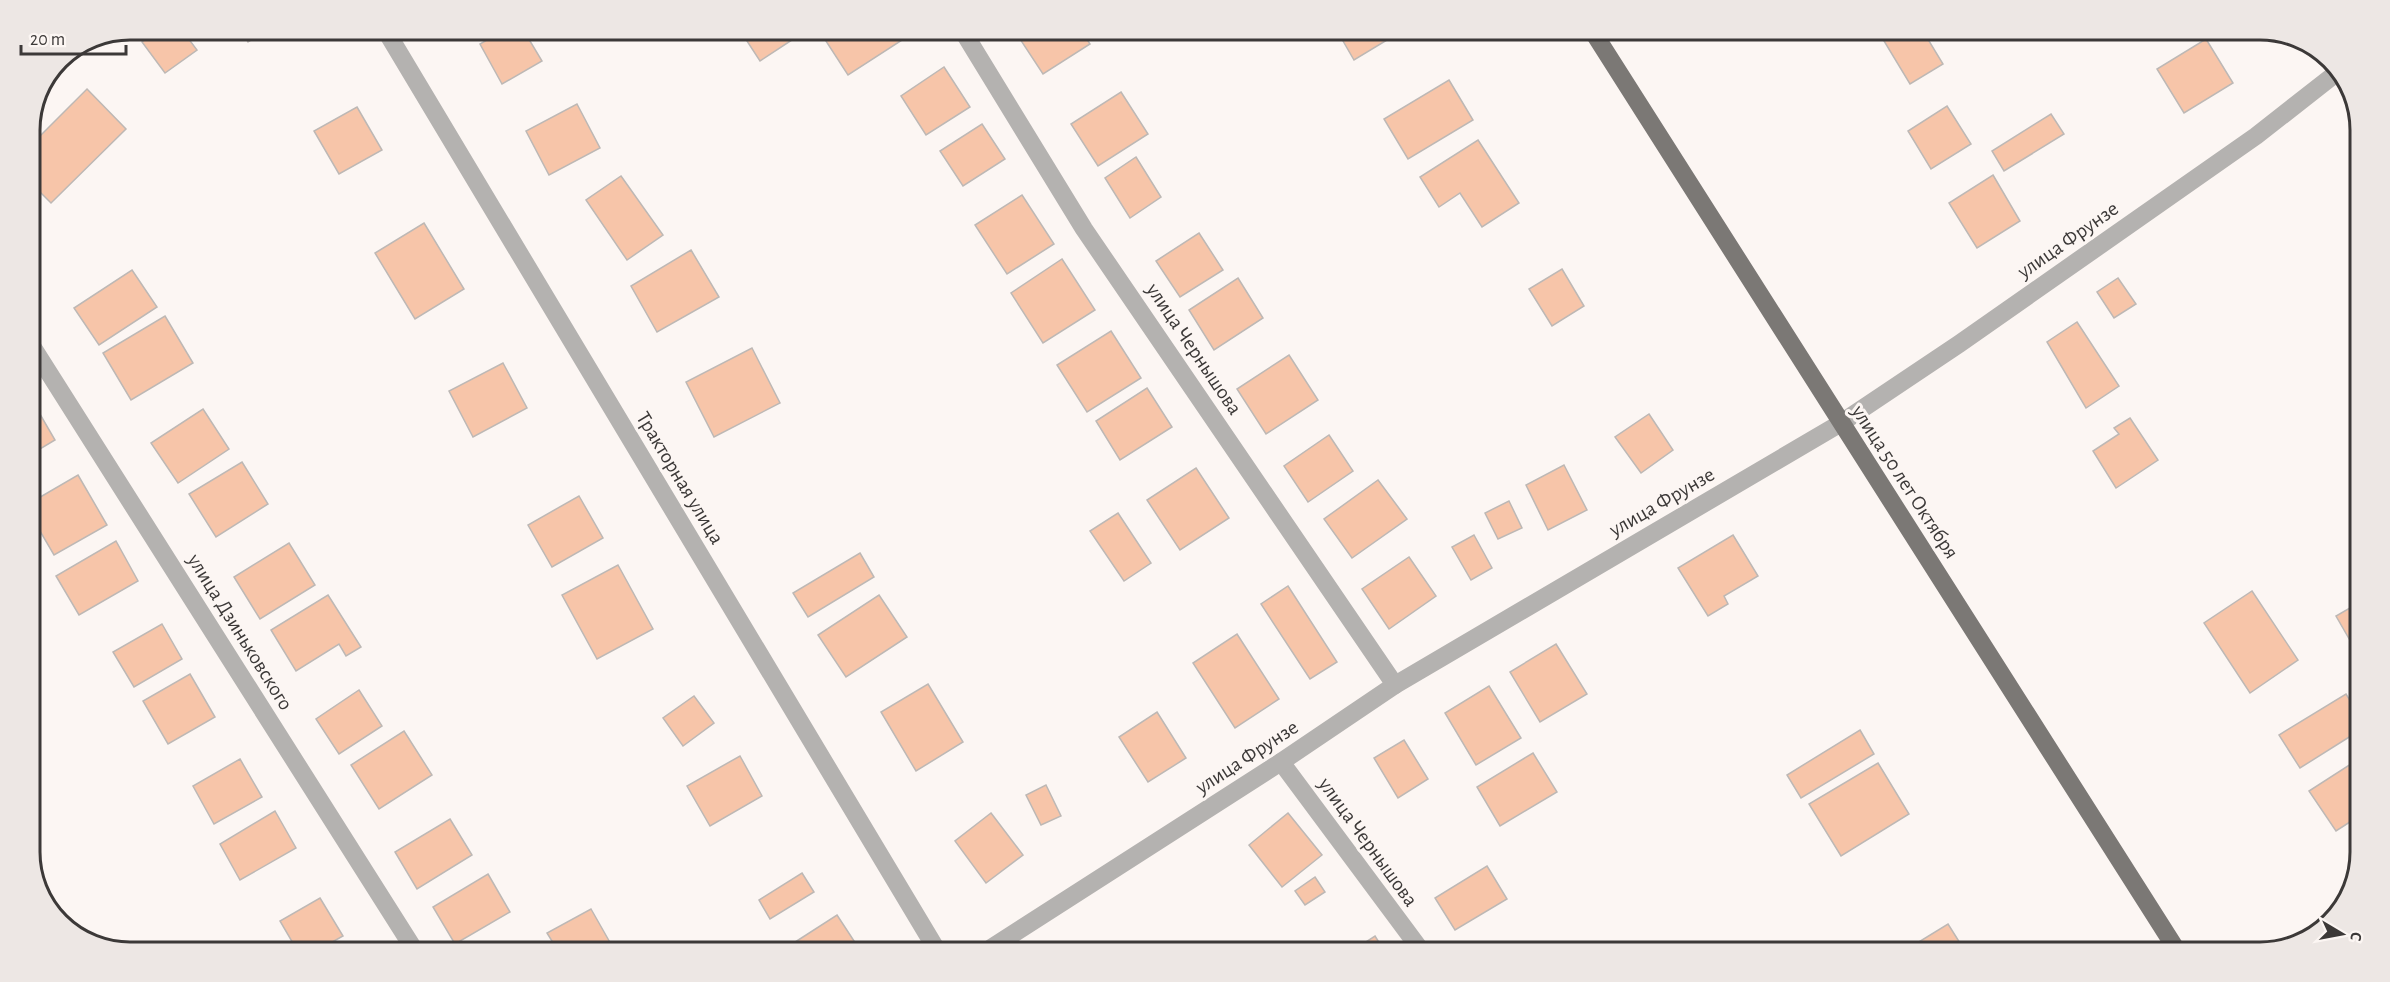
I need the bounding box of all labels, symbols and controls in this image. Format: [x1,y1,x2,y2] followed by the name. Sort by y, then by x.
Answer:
[21,18,126,56] scale bar
[30,31,65,49] text: 20 m
[2013,198,2122,283] street label: улица Фрунзе
[1142,279,1246,419] street label: улица Чернышова
[1847,401,1962,563] street label: улица 50 лет Октября
[632,408,728,548] street label: Тракторная улица
[1605,463,1718,541] street label: улица Фрунзе
[183,549,296,714] street label: улица Дзиньковского
[1191,716,1302,798] street label: улица Фрунзе
[1314,773,1422,911] street label: улица Чернышова
[2312,904,2372,964] north arrow
[2347,931,2364,942] text: С

